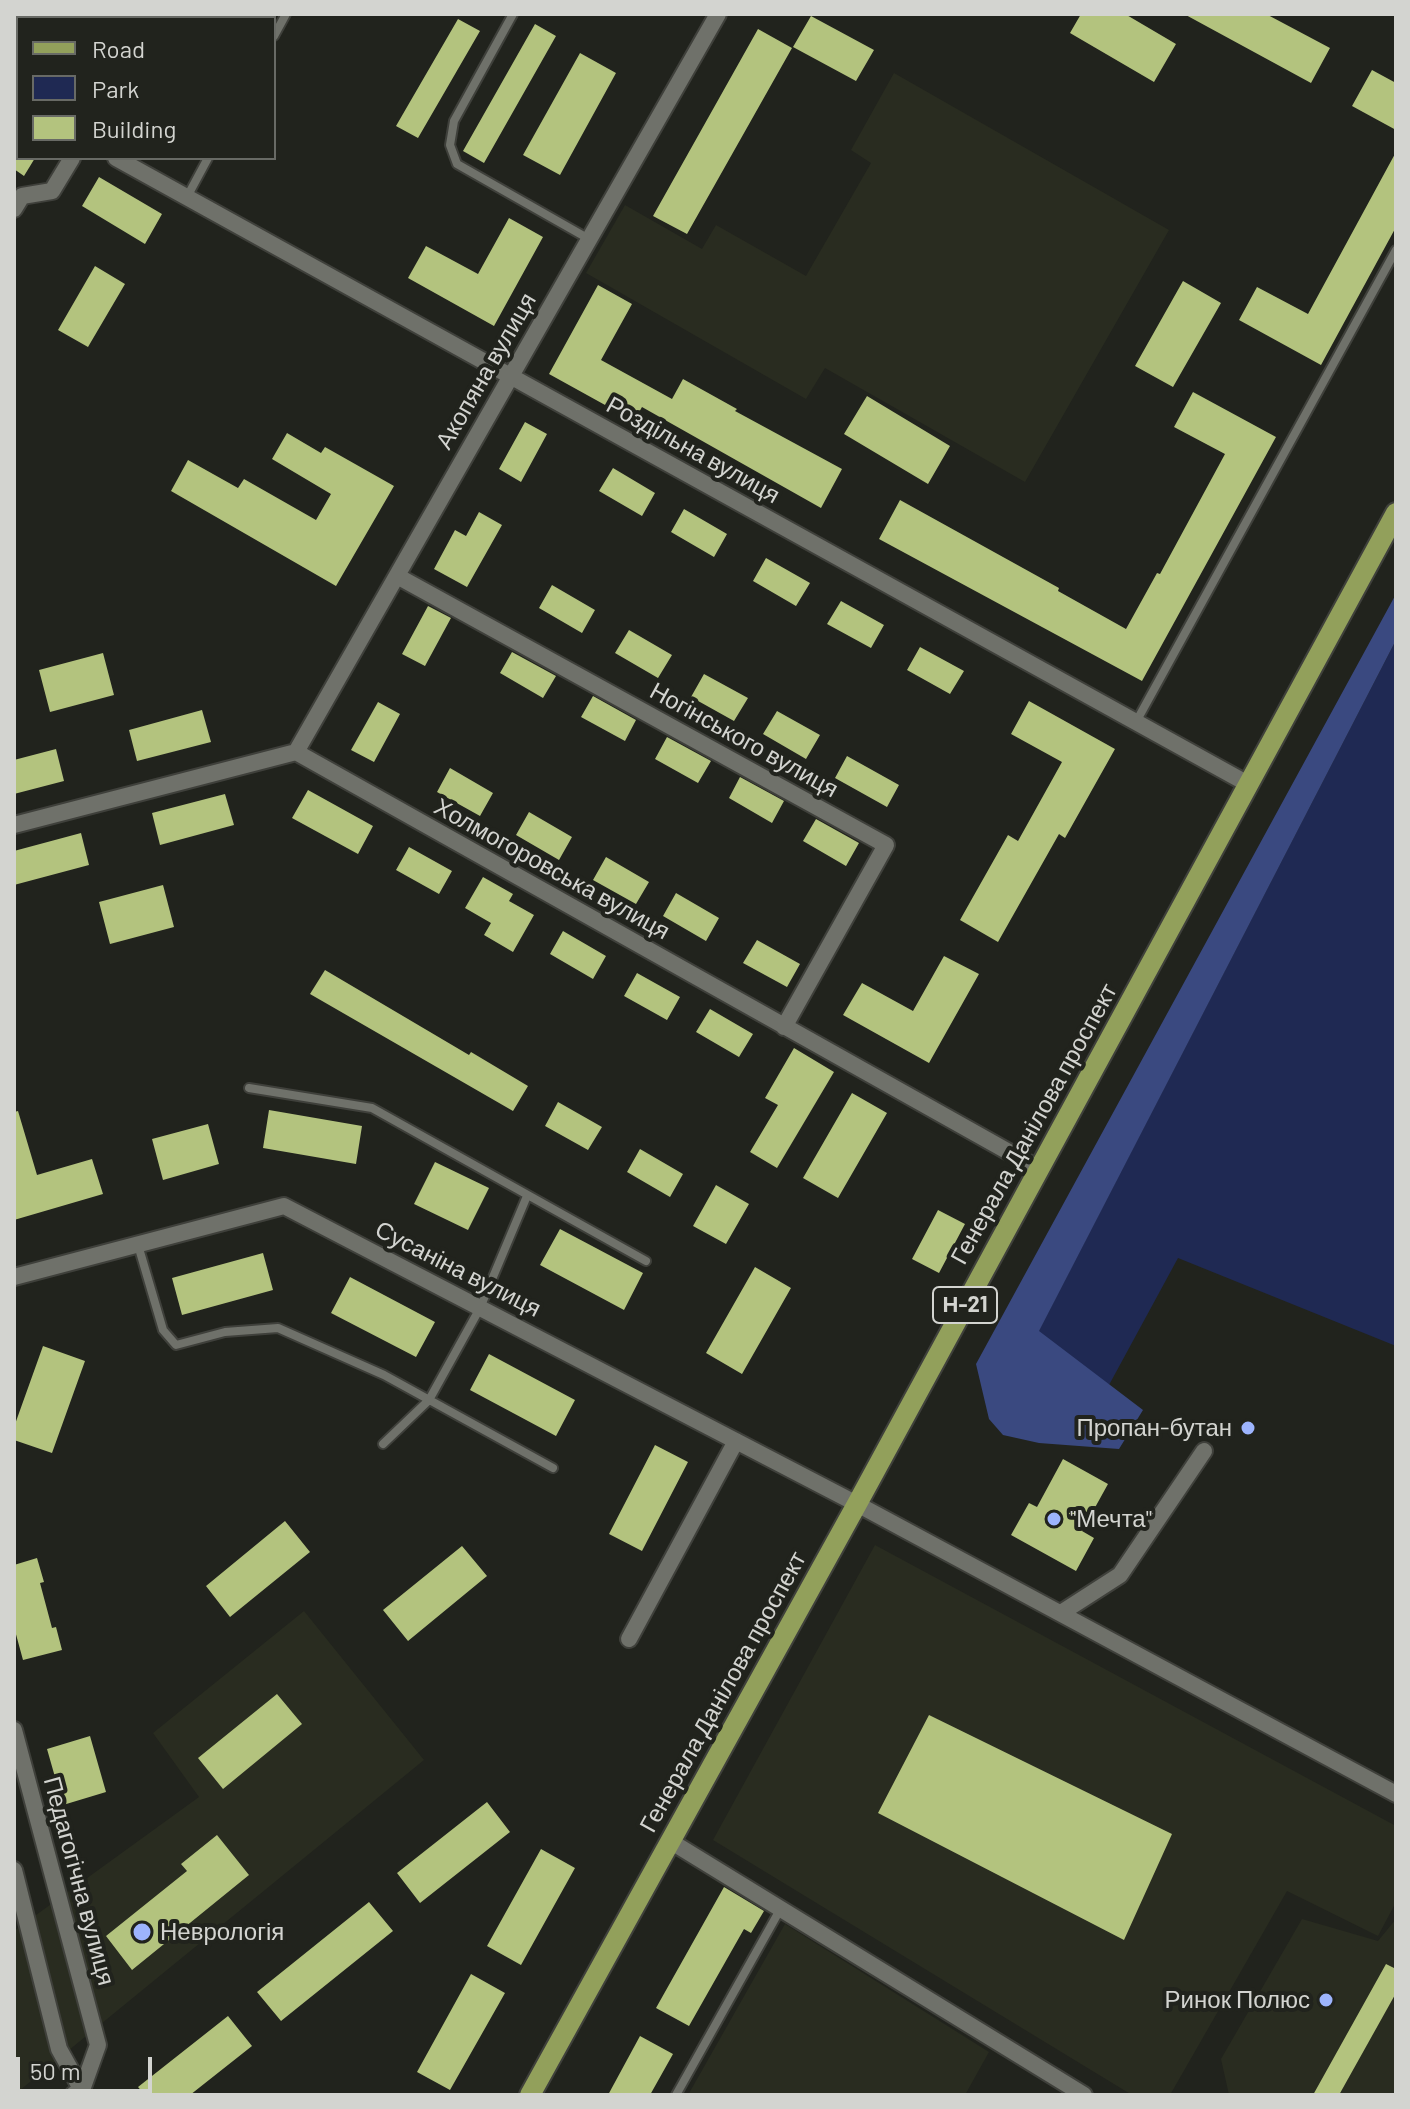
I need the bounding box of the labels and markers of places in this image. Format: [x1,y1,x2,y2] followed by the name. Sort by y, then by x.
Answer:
[1076,1414,1232,1442] place label: Пропан-бутан
[1239,1419,1257,1437] marker: Пропан-бутан
[1070,1505,1152,1533] place label: "Мечта"
[1045,1510,1063,1528] marker: "Мечта"
[160,1918,284,1946] place label: Неврологія
[131,1921,153,1943] marker: Неврологія
[1165,1986,1310,2014] place label: Ринок Полюс
[1317,1991,1335,2009] marker: Ринок Полюс

